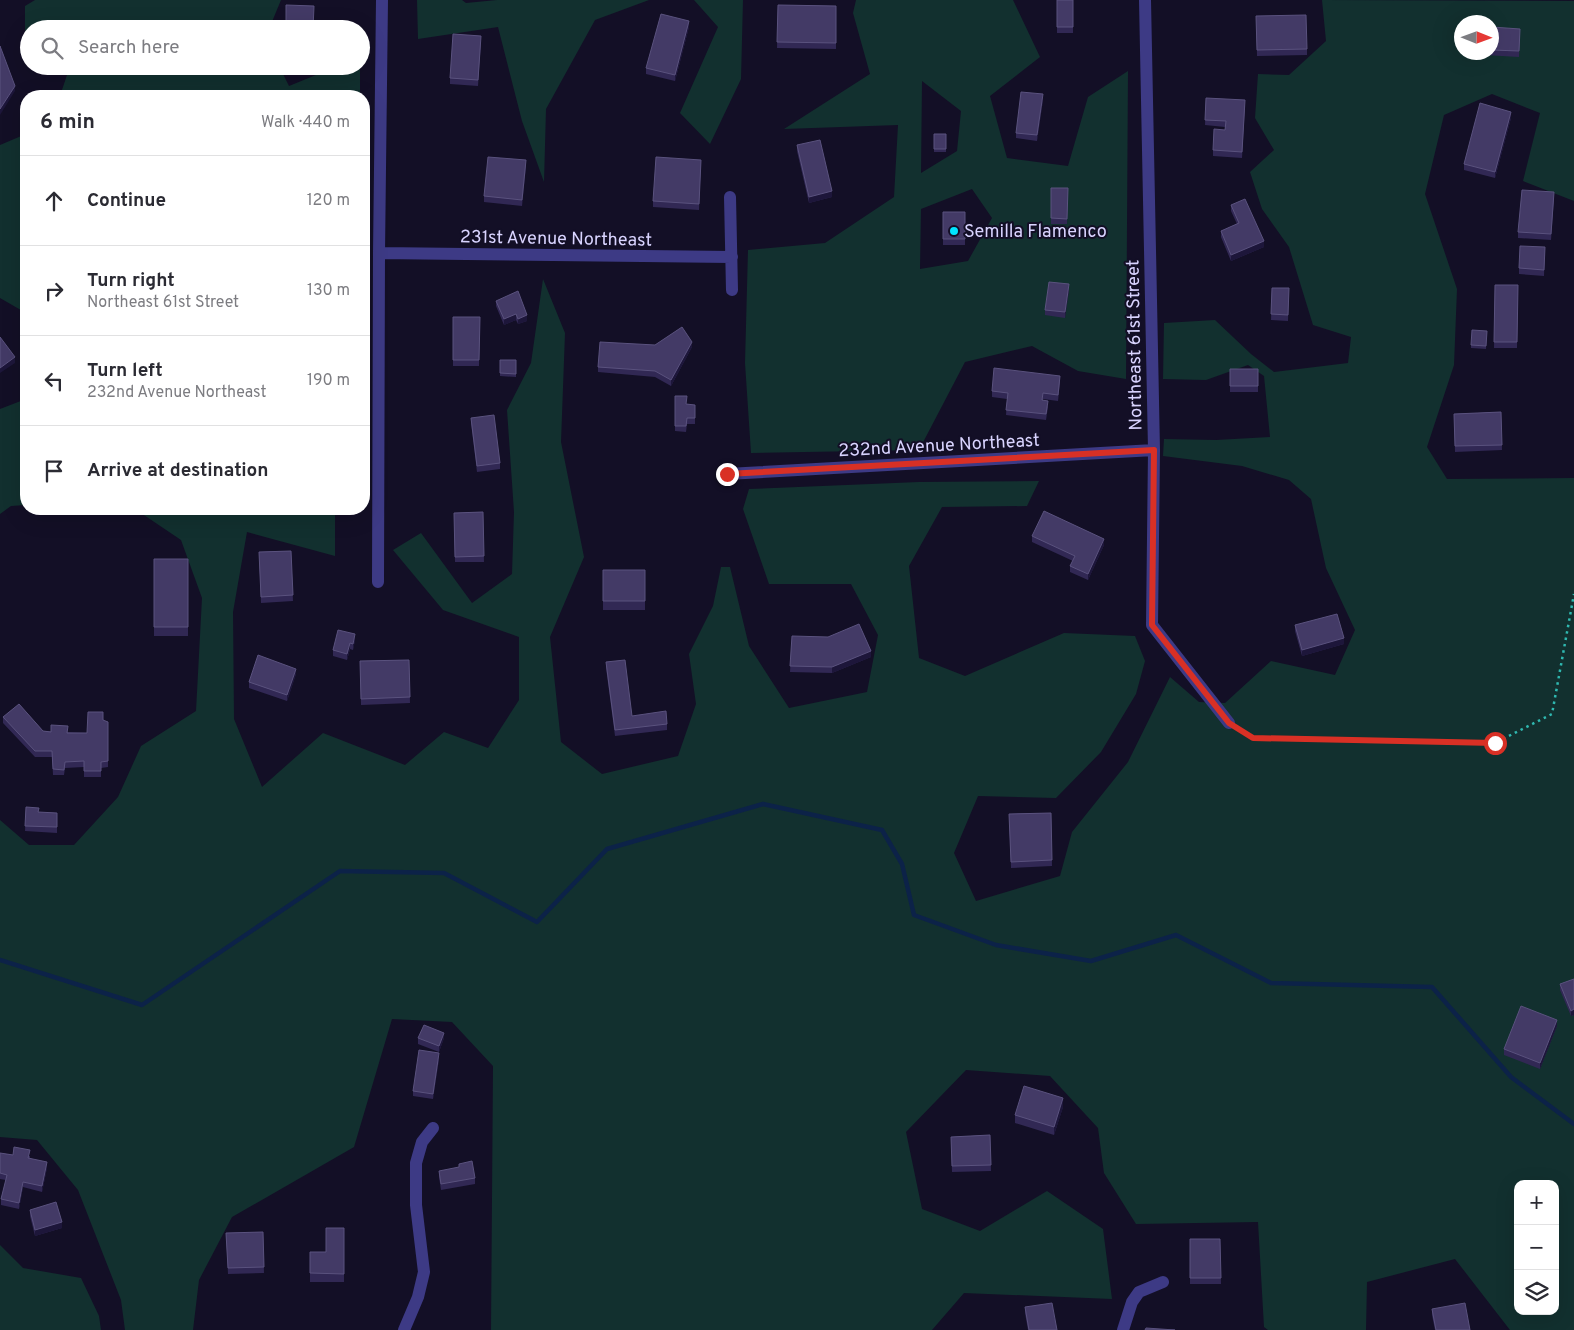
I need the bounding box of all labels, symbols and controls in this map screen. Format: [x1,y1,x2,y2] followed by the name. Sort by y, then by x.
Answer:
[1454,15,1499,60] north arrow
[20,20,370,75] search box
[38,34,66,62] icon: search
[78,36,180,60] text: Search here
[40,109,95,136] text: 6 min
[261,113,350,133] text: Walk · 440 m
[40,187,68,215] icon: ahead
[87,189,166,213] text: Continue
[307,191,350,211] text: 120 m
[964,221,1107,244] place label: Semilla Flamenco
[948,225,960,237] marker: Semilla Flamenco
[460,226,652,253] street label: 231st Avenue Northeast
[1123,259,1148,431] street label: Northeast 61st Street
[87,269,175,293] text: Turn right
[40,277,68,305] icon: right
[307,281,350,301] text: 130 m
[87,293,239,313] text: Northeast 61st Street
[87,359,163,383] text: Turn left
[40,367,68,395] icon: left
[307,371,350,391] text: 190 m
[87,383,267,403] text: 232nd Avenue Northeast
[838,430,1041,463] street label: 232nd Avenue Northeast
[40,457,68,485] icon: arrive
[87,459,268,483] text: Arrive at destination
[716,463,739,486] route end
[1484,732,1507,755] route start
[1514,1180,1559,1315] map controls
[1514,1180,1559,1225] button: +
[1514,1225,1559,1270] button: −
[1514,1270,1559,1315] button: layers

